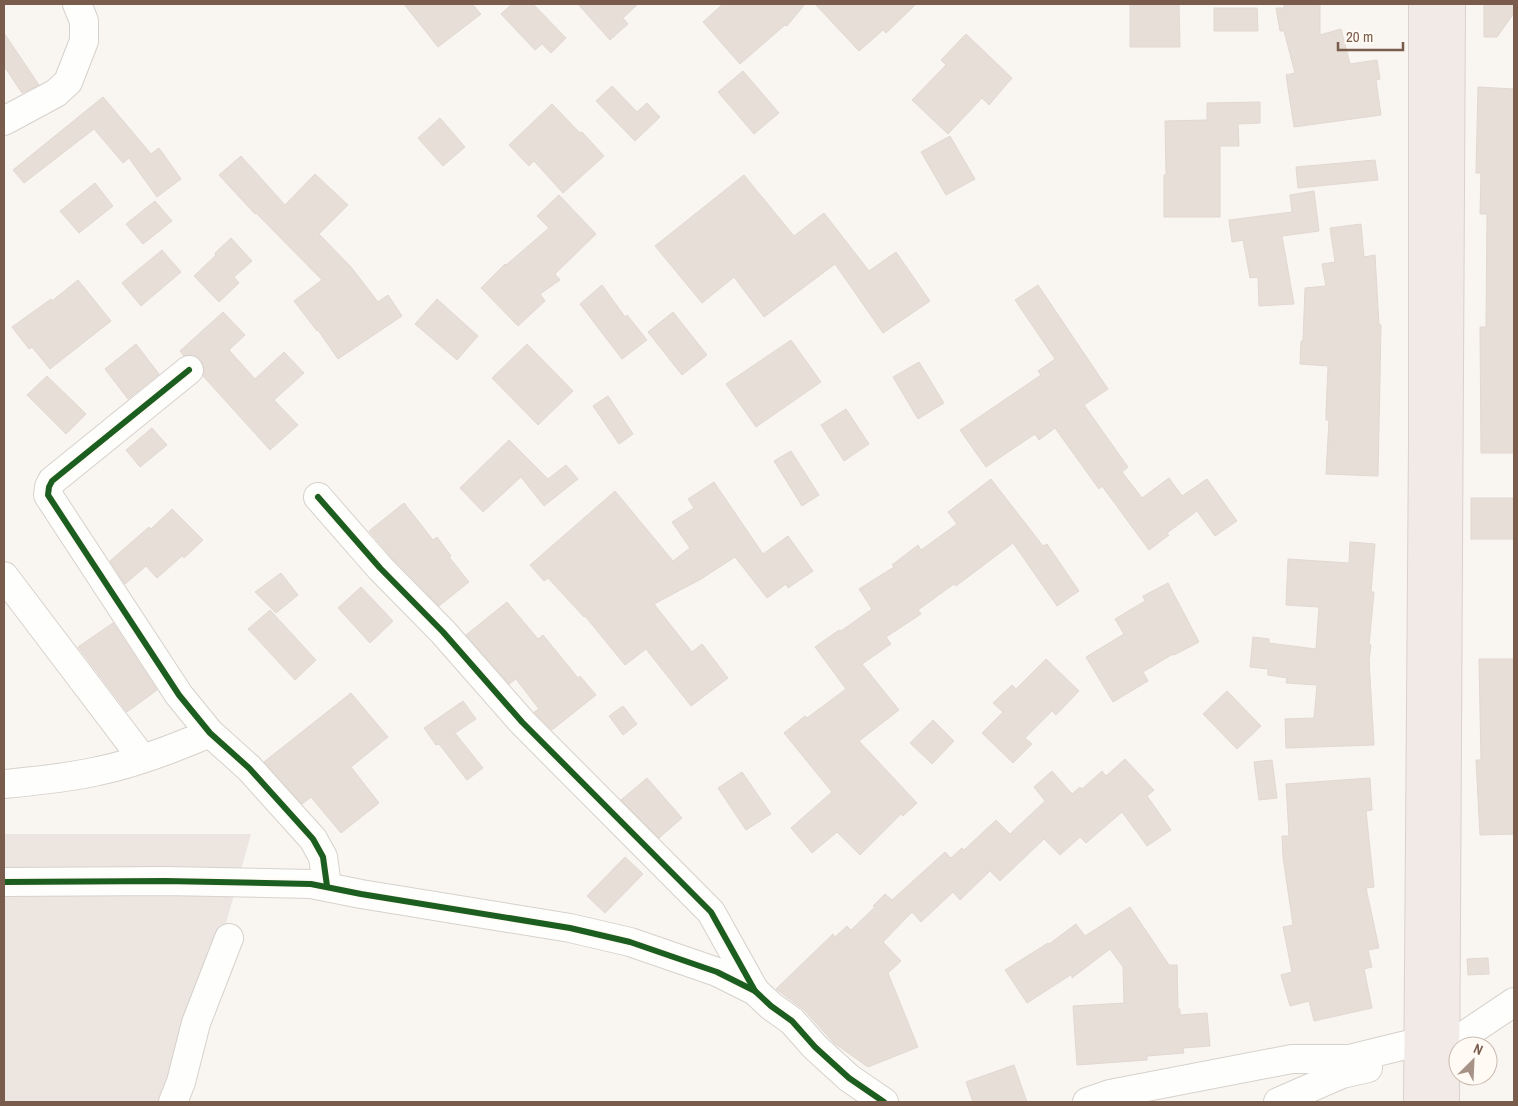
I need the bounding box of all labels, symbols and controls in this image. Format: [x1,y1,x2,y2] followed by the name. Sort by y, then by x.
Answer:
[1338,20,1403,52] scale bar
[1346,26,1373,47] text: 20 m
[1448,1036,1498,1086] north arrow
[1471,1039,1486,1059] text: N

